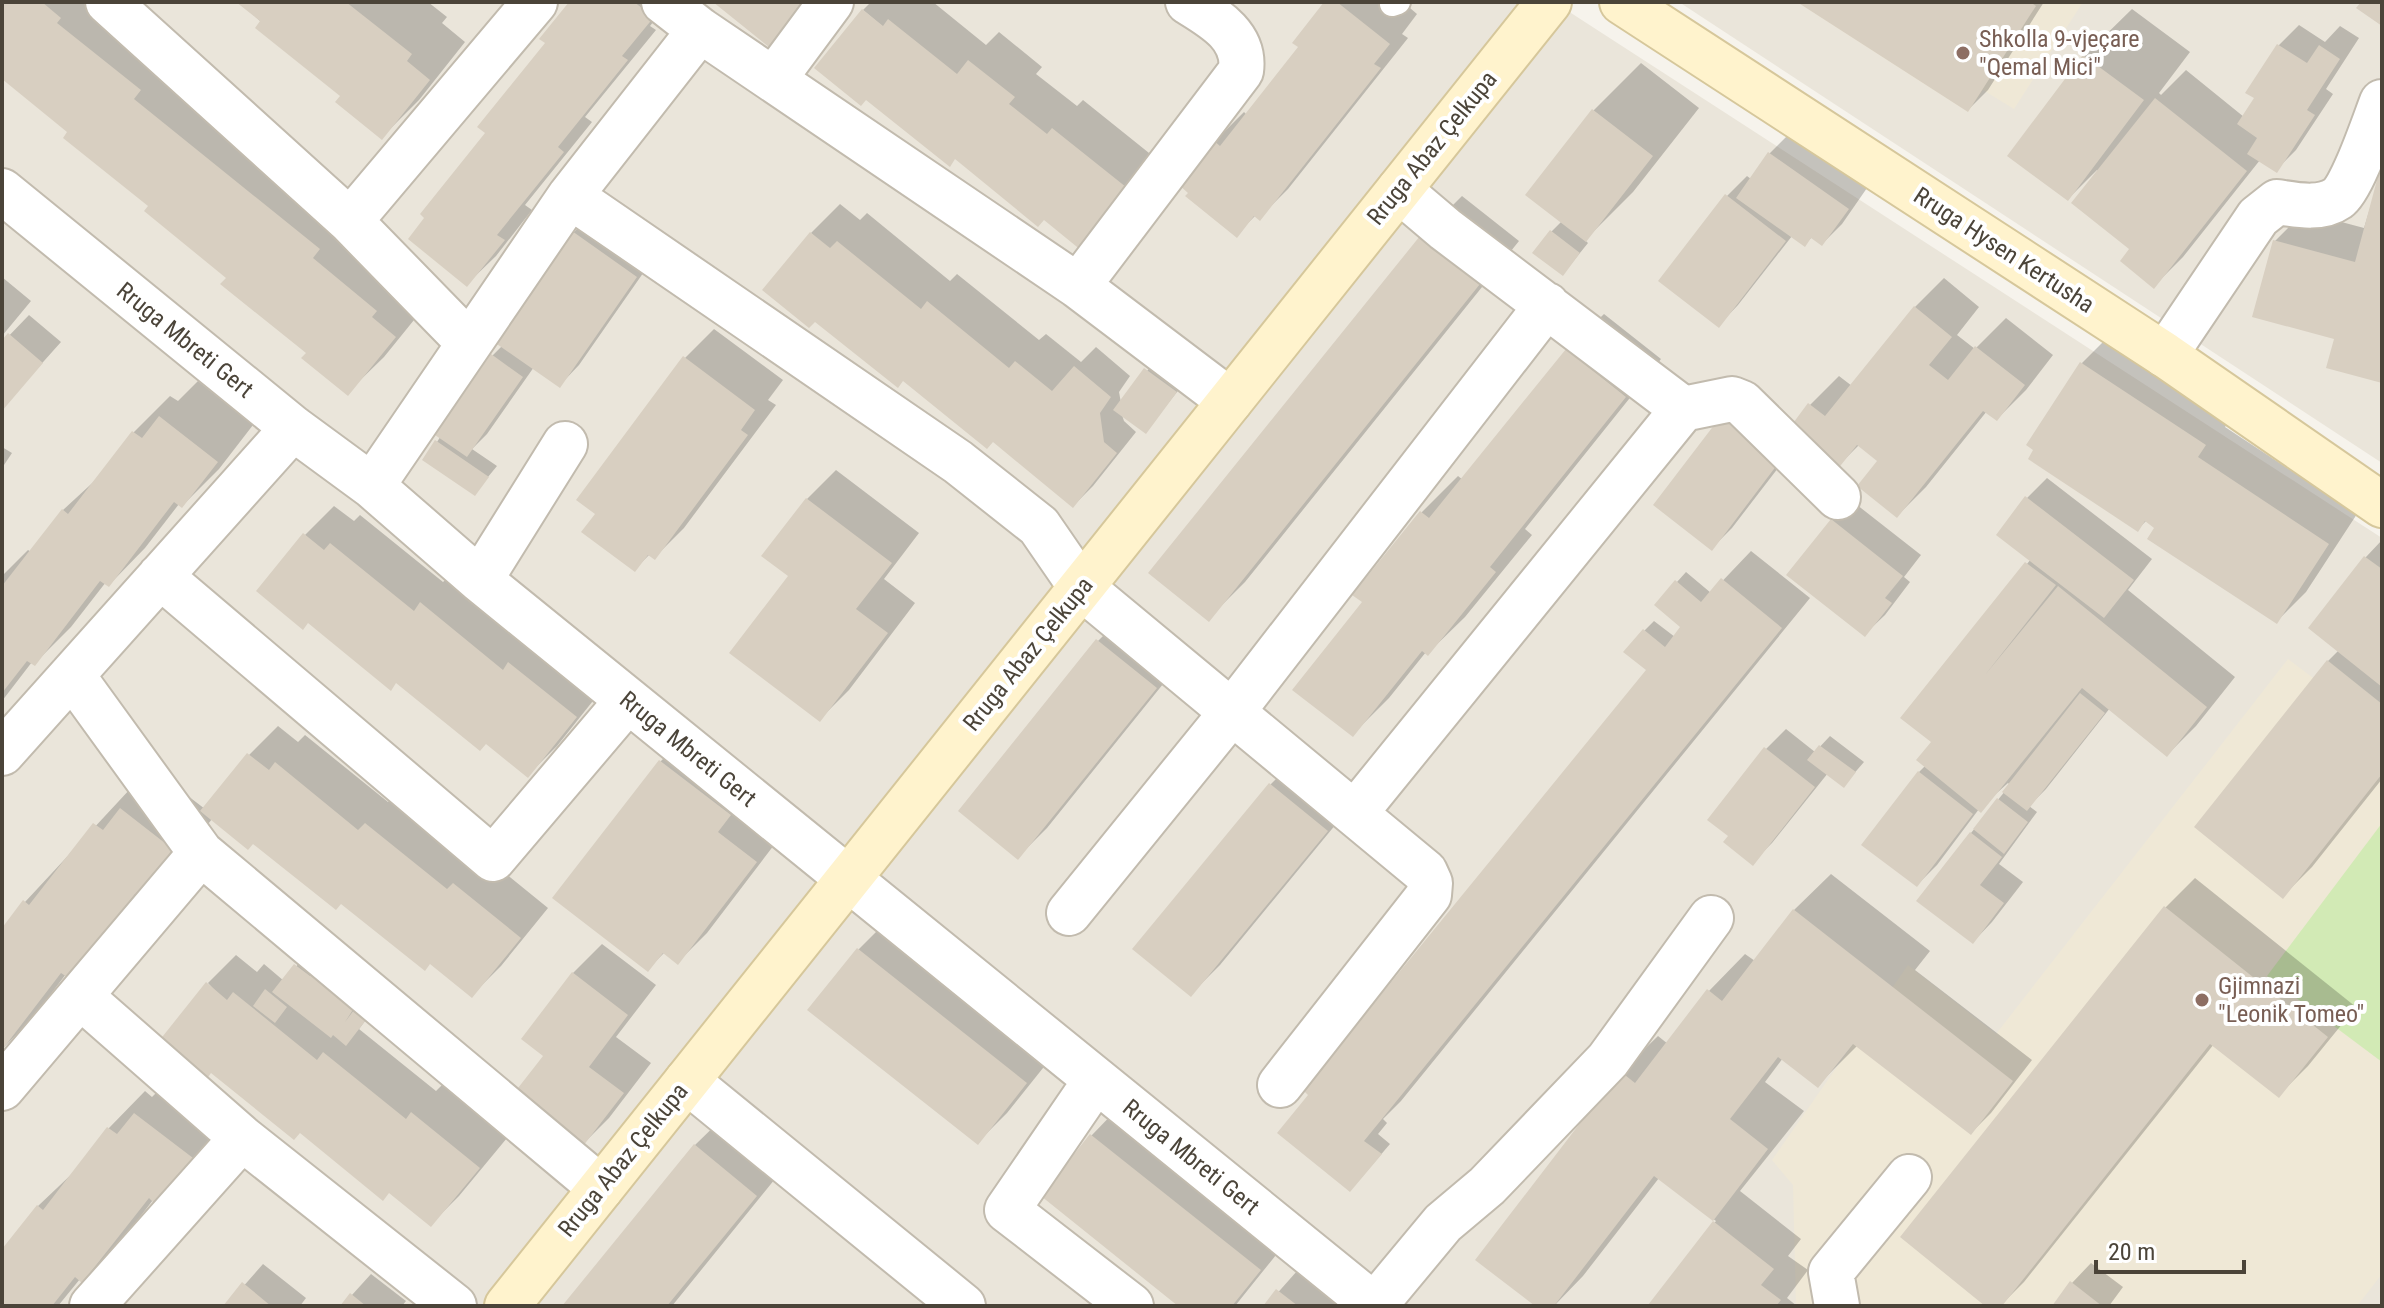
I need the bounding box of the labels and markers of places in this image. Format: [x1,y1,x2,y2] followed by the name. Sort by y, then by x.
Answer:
[1979,25,2140,81] place label: Shkolla 9-vjeçare "Qemal Mici"
[1954,44,1972,62] marker: Shkolla 9-vjeçare "Qemal Mici"
[2218,972,2364,1028] place label: Gjimnazi "Leonik Tomeo"
[2193,991,2211,1009] marker: Gjimnazi "Leonik Tomeo"

